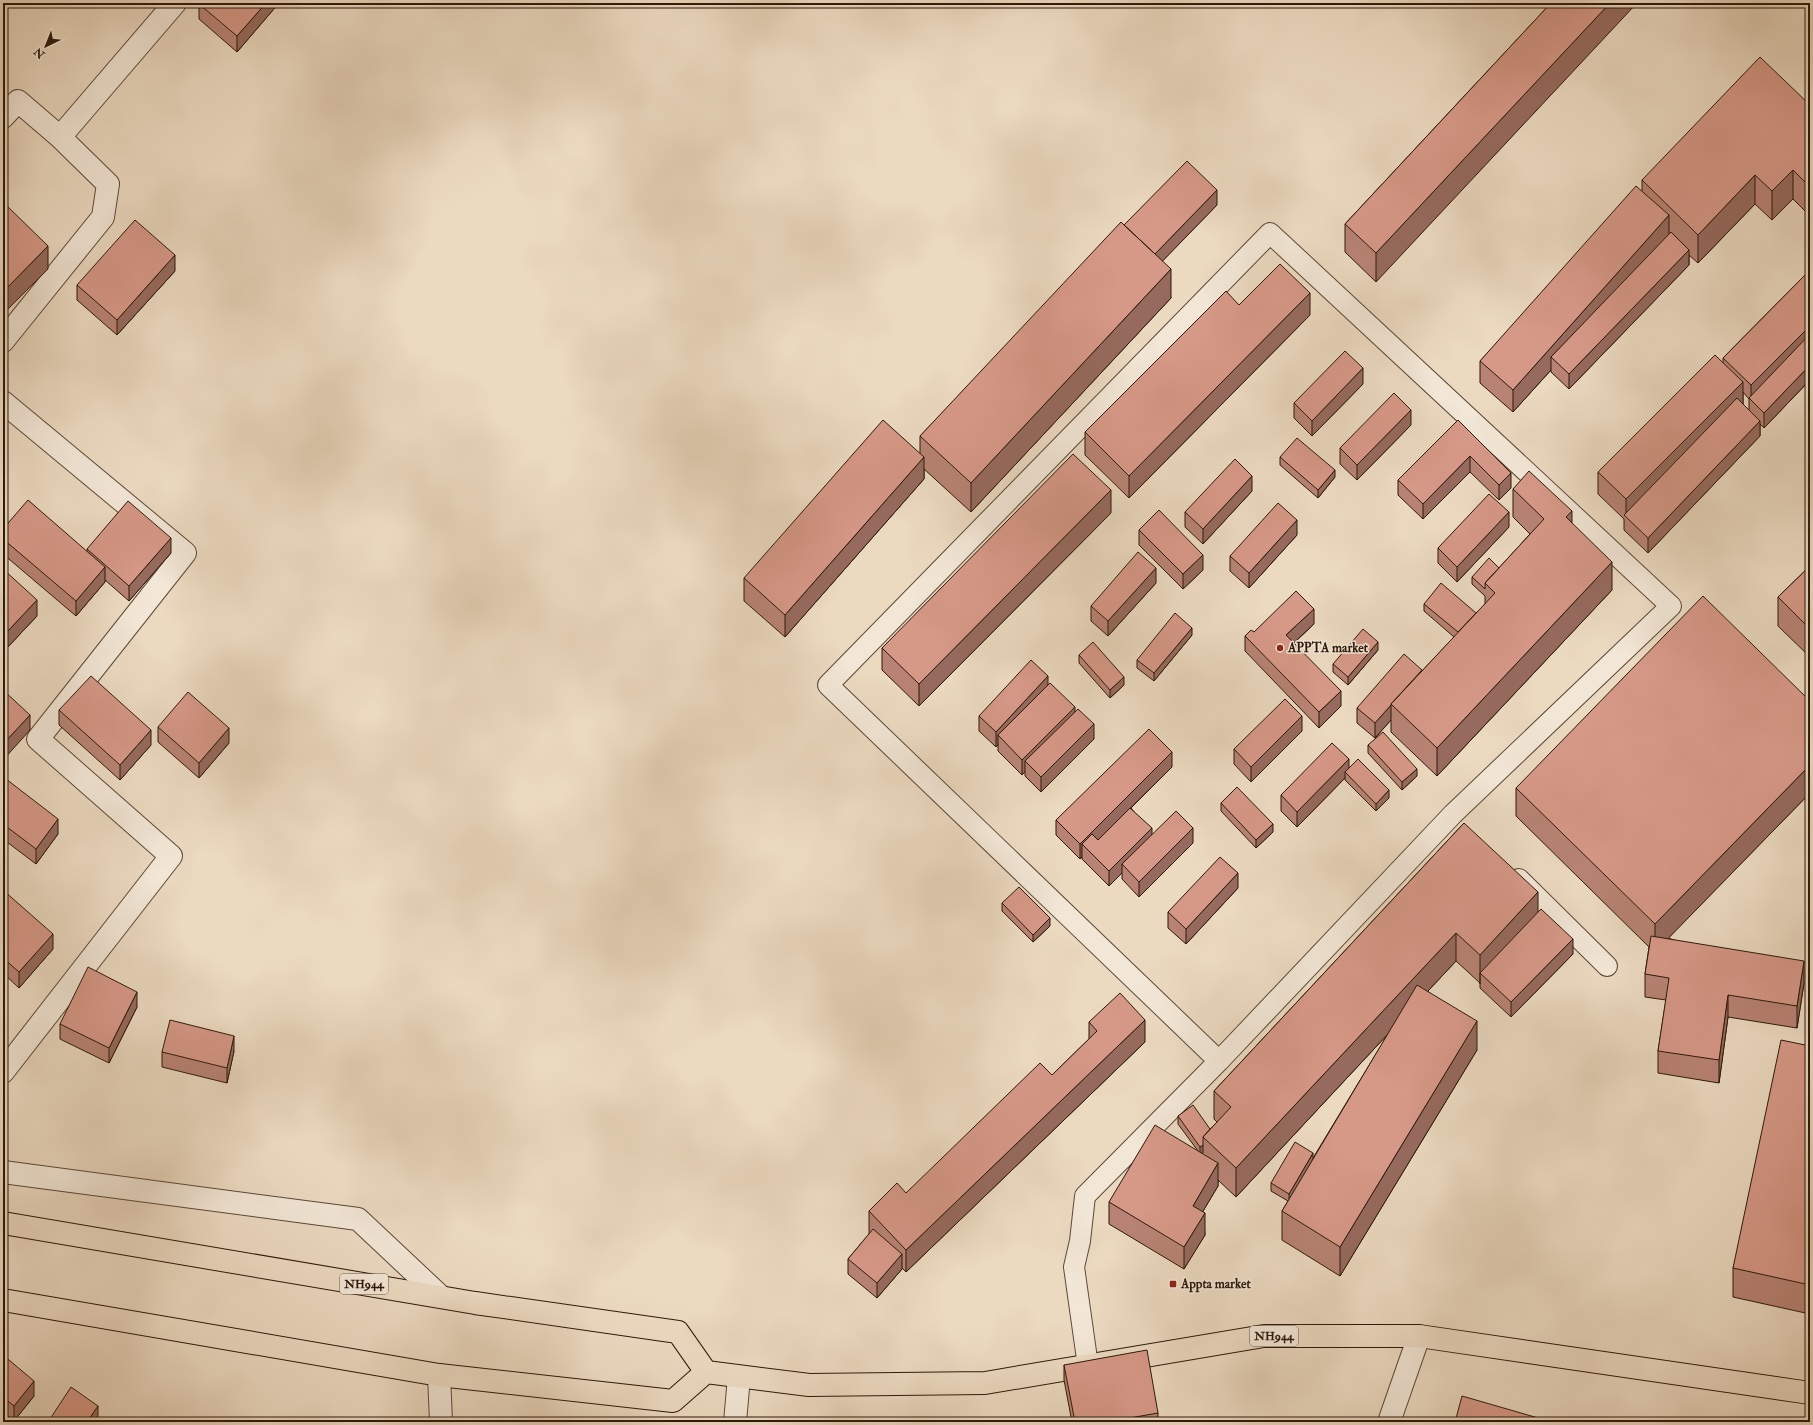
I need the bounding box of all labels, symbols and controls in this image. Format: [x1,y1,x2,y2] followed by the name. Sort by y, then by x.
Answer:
[26,26,66,66] north arrow
[31,44,48,62] text: N
[1287,640,1369,656] place label: APPTA market
[1275,643,1285,653] marker: APPTA market
[340,1274,388,1294] road number: NH944
[1180,1276,1251,1293] place label: Appta market
[1168,1279,1178,1289] marker: Appta market
[1250,1326,1298,1346] road number: NH944

